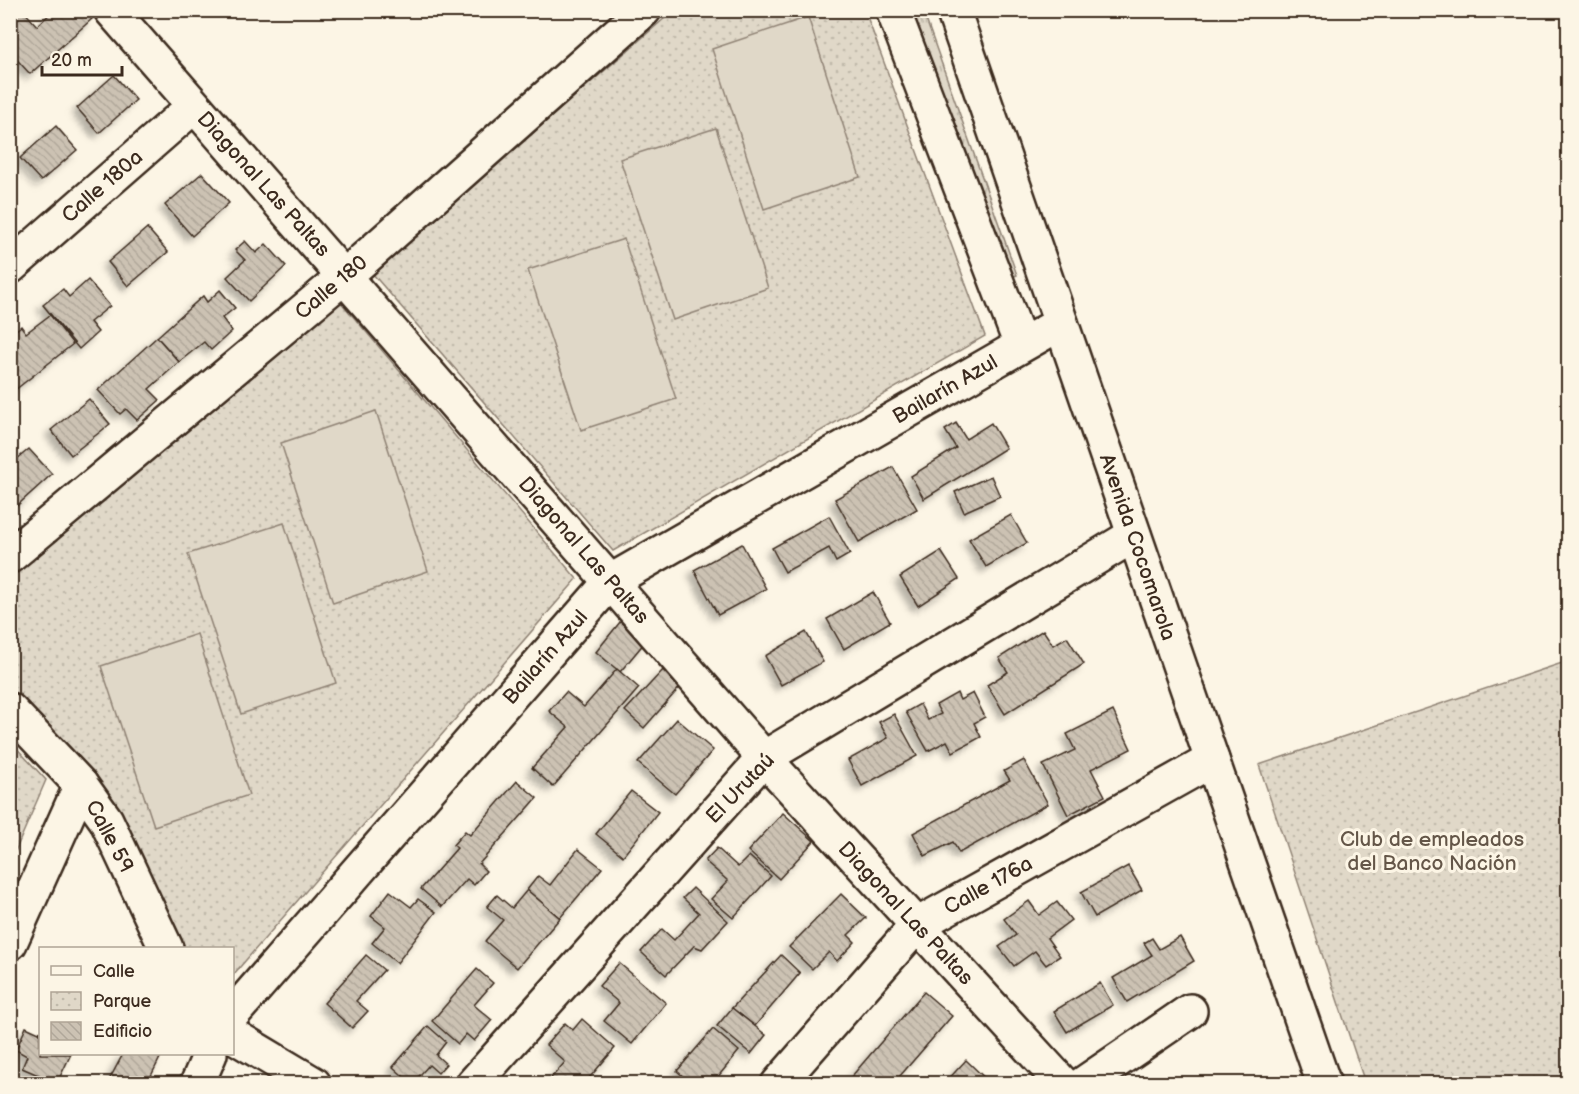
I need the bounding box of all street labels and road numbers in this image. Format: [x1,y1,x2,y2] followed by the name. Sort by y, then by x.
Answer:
[192,107,335,262] street label: Diagonal Las Paltas
[57,145,148,228] street label: Calle 180a
[290,250,373,325] street label: Calle 180
[888,349,1002,429] street label: Bailarín Azul
[1094,451,1181,644] street label: Avenida Cocomarola
[513,472,654,629] street label: Diagonal Las Paltas
[498,605,593,710] street label: Bailarín Azul
[701,748,780,829] street label: El Urutaú
[80,796,139,877] street label: Calle 59
[833,837,978,990] street label: Diagonal Las Paltas
[940,851,1037,920] street label: Calle 176a

